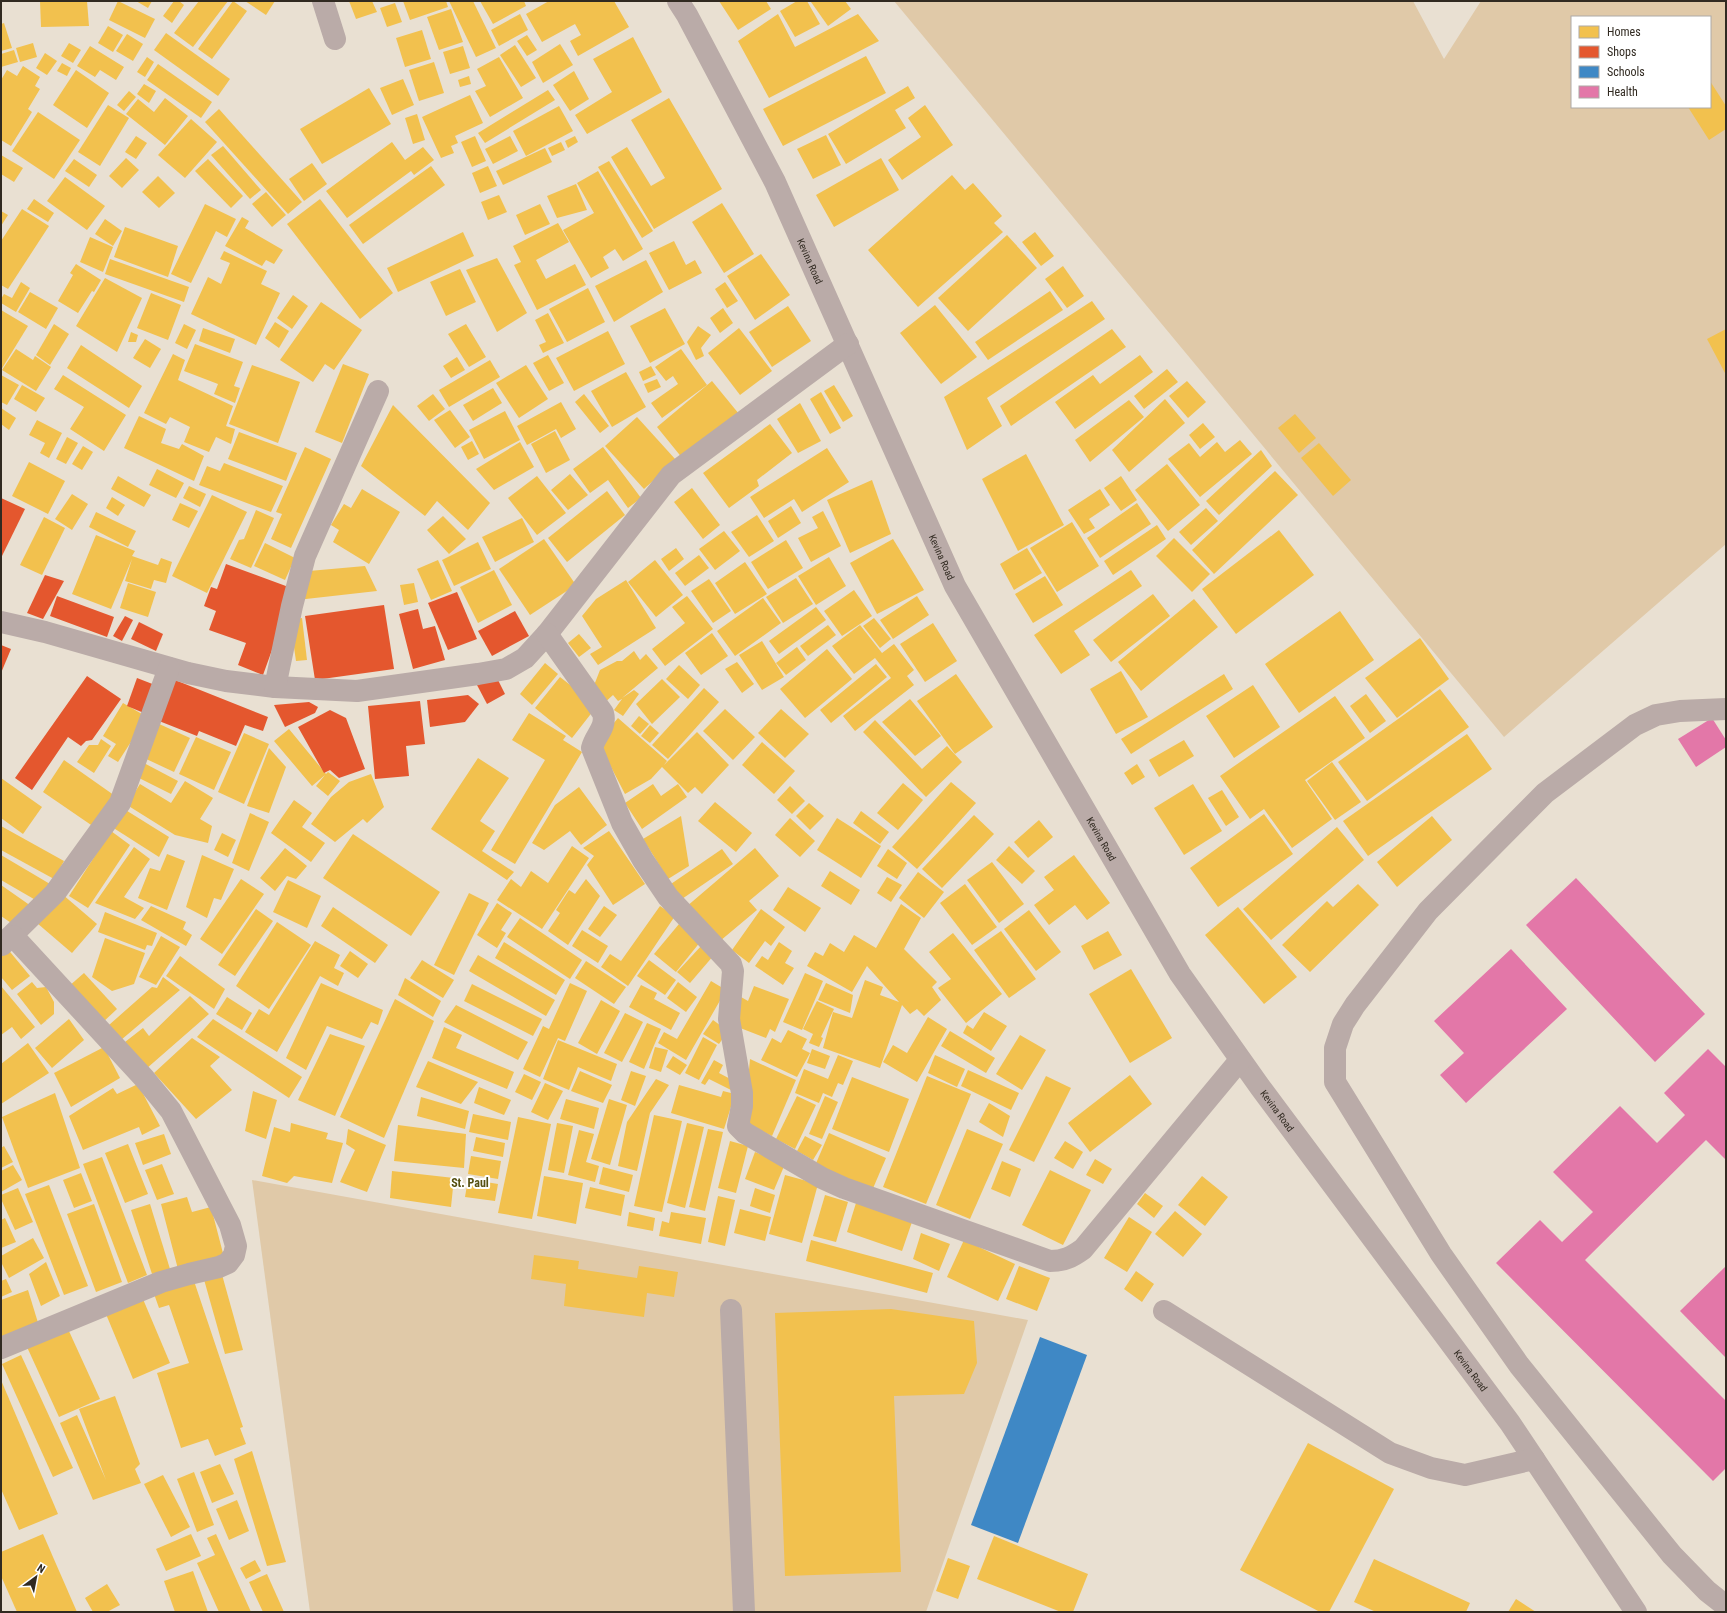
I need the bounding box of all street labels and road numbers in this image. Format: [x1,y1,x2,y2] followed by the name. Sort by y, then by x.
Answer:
[795,237,825,286] street label: Kevina Road
[927,533,957,582] street label: Kevina Road
[1085,815,1119,863] street label: Kevina Road
[1259,1088,1296,1133] street label: Kevina Road
[1452,1348,1490,1393] street label: Kevina Road

